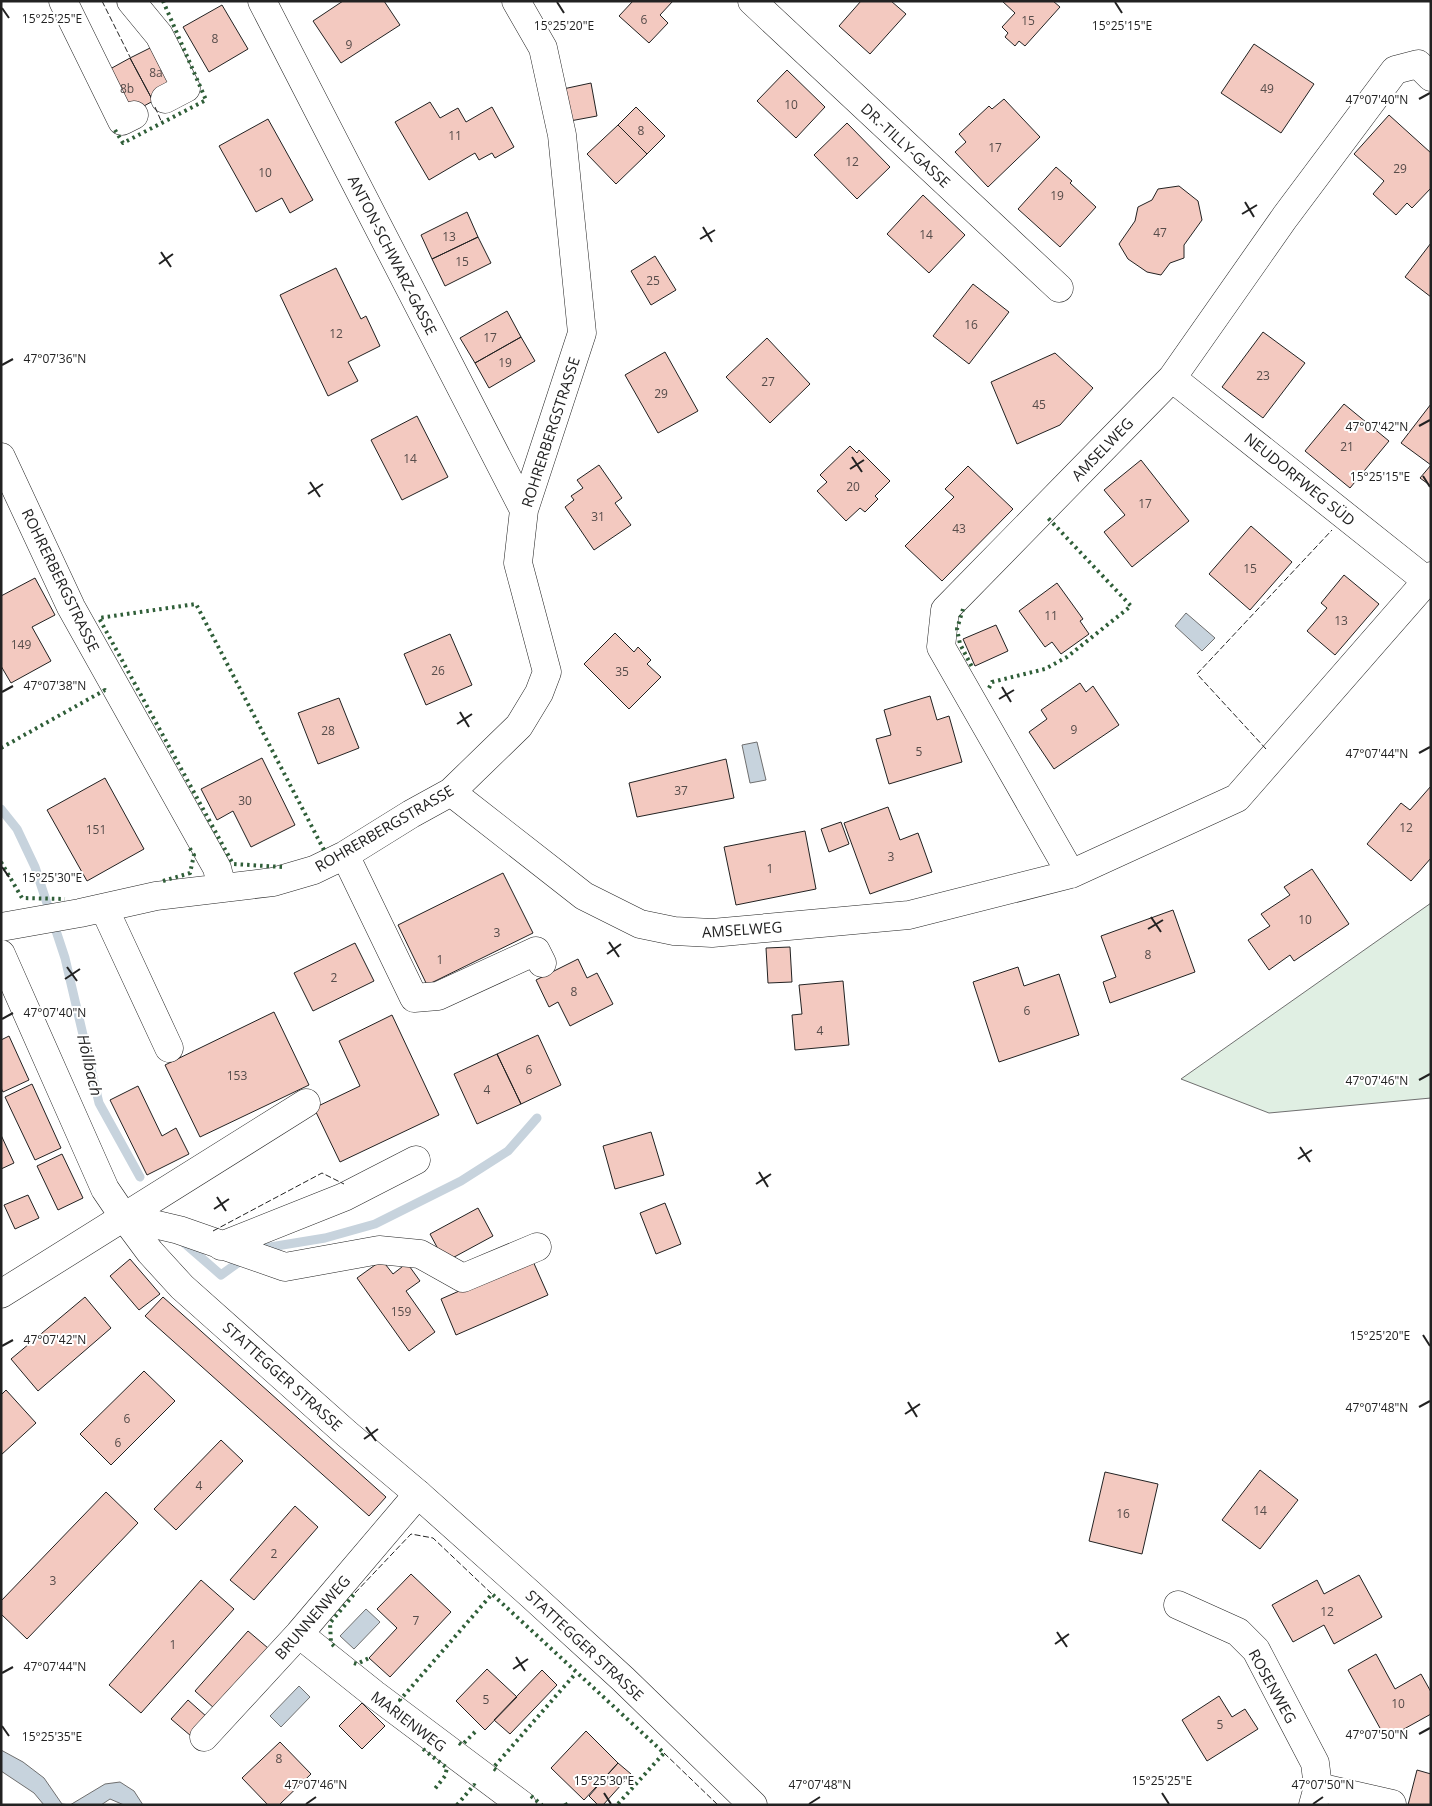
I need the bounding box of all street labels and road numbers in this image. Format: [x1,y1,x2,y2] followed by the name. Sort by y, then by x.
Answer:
[857,98,955,192] street label: DR.-TILLY-GASSE
[344,172,442,338] street label: ANTON-SCHWARZ-GASSE
[516,354,584,510] street label: ROHRERBERGSTRASSE
[1067,413,1137,485] street label: AMSELWEG
[1240,428,1360,530] street label: NEUDORFWEG SÜD
[18,505,104,655] street label: ROHRERBERGSTRASSE
[311,780,457,876] street label: ROHRERBERGSTRASSE
[701,916,783,942] street label: AMSELWEG
[219,1317,347,1435] street label: STATTEGGER STRASSE
[270,1571,354,1663] street label: BRUNNENWEG
[522,1585,648,1705] street label: STATTEGGER STRASSE
[1244,1645,1302,1727] street label: ROSENWEG
[367,1686,451,1756] street label: MARIENWEG

